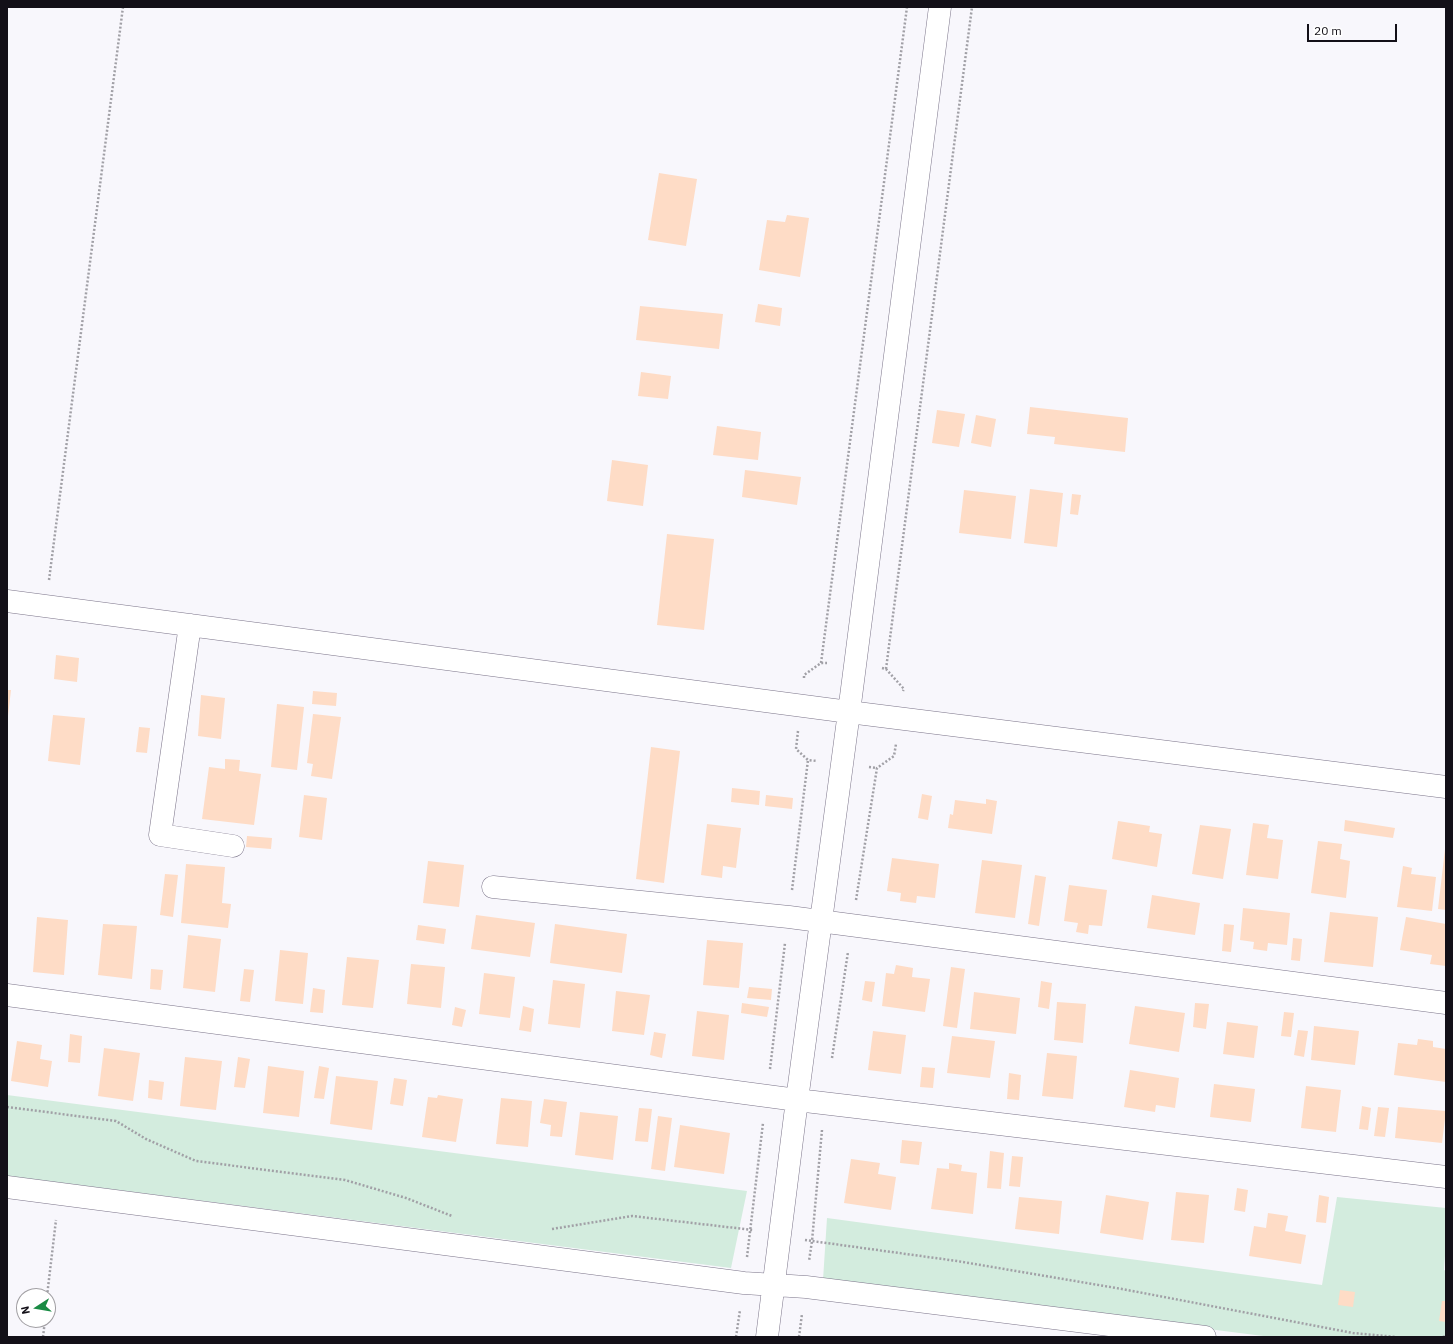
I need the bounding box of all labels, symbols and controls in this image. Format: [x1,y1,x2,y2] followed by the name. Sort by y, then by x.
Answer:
[1309,16,1399,42] scale bar
[1314,23,1342,38] text: 20 m
[16,1288,56,1328] north arrow
[18,1305,33,1316] text: N

